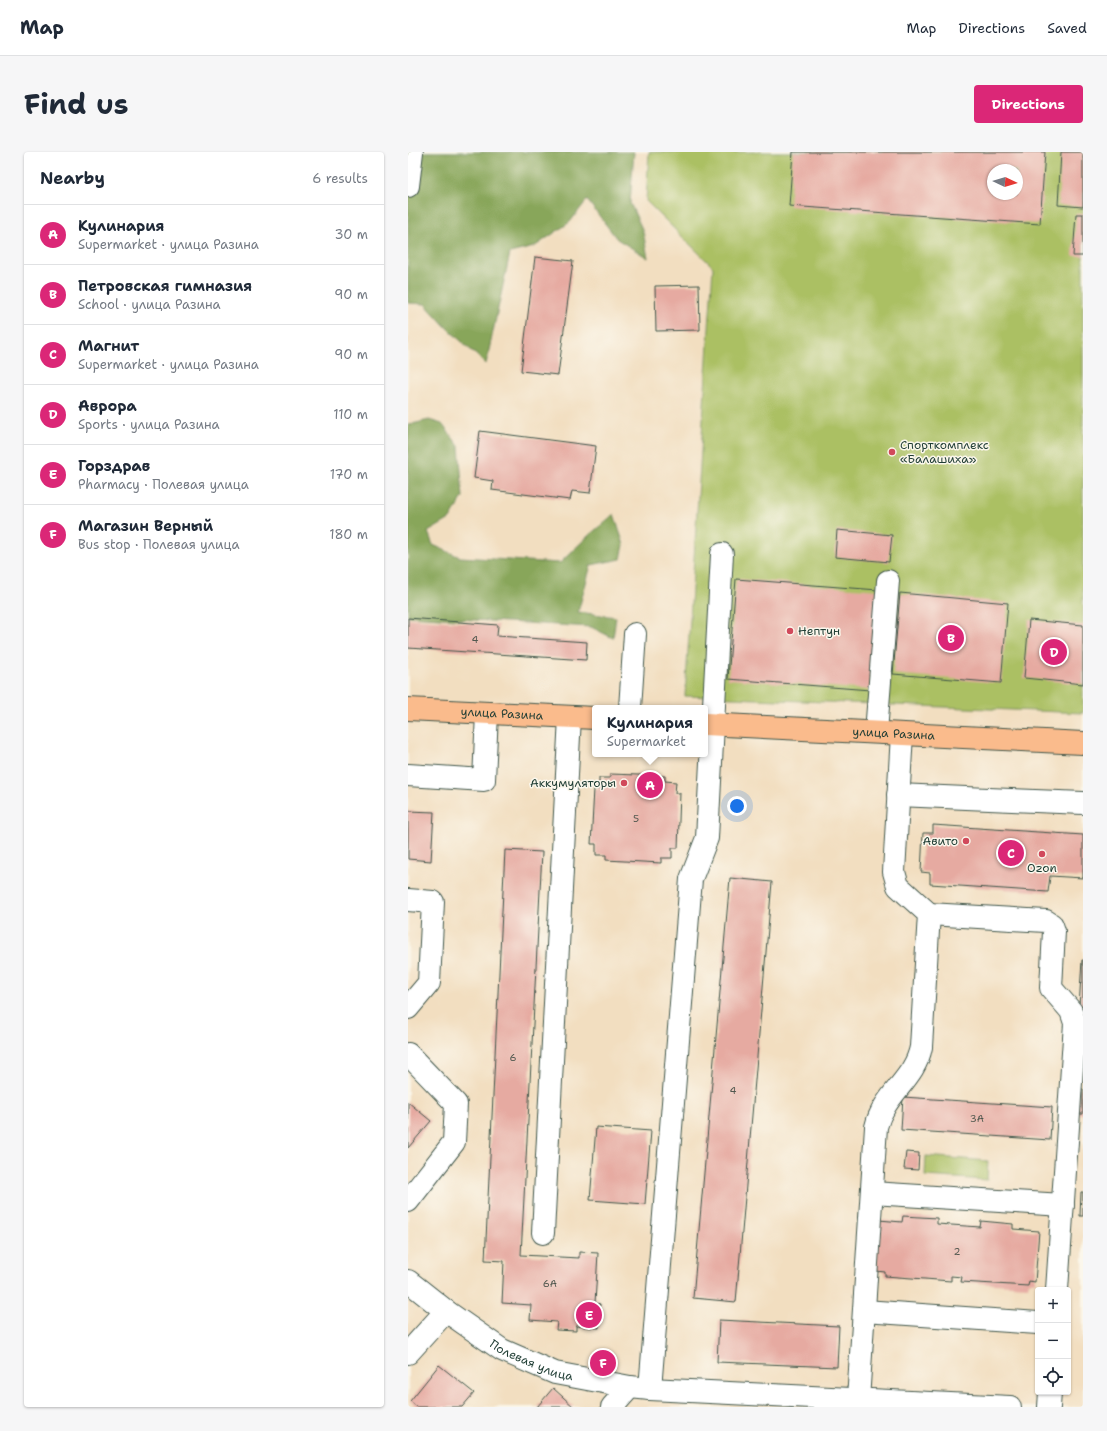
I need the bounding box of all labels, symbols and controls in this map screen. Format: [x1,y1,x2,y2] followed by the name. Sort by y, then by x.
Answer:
[20,15,64,40] text: Map
[907,19,937,37] text: Map
[959,19,1025,37] text: Directions
[1047,19,1087,37] text: Saved
[24,85,129,123] text: Find us
[974,85,1083,123] button: Directions
[987,164,1023,200] north arrow
[40,167,105,189] text: Nearby
[312,170,368,187] text: 6 results
[78,216,164,236] text: Кулинария
[48,226,58,243] text: A
[334,226,368,243] text: 30 m
[78,236,259,253] text: Supermarket · улица Разина
[78,276,252,296] text: Петровская гимназия
[49,286,57,303] text: B
[334,286,368,303] text: 90 m
[78,296,221,313] text: School · улица Разина
[78,336,139,356] text: Магнит
[49,346,57,363] text: C
[334,346,368,363] text: 90 m
[78,356,259,373] text: Supermarket · улица Разина
[78,396,137,416] text: Аврора
[48,406,58,423] text: D
[333,406,368,423] text: 110 m
[78,416,220,433] text: Sports · улица Разина
[900,437,989,467] place label: Спорткомплекс «Балашиха»
[887,447,897,457] marker: Спорткомплекс «Балашиха»
[78,456,150,476] text: Горздрав
[49,466,57,483] text: E
[330,466,368,483] text: 170 m
[78,476,249,493] text: Pharmacy · Полевая улица
[78,516,213,536] text: Магазин Верный
[49,526,57,543] text: F
[329,526,368,543] text: 180 m
[78,536,240,553] text: Bus stop · Полевая улица
[798,623,840,639] place label: Нептун
[938,623,964,653] pin: B
[785,626,795,636] marker: Нептун
[472,633,479,646] house number: 4
[1041,637,1067,667] pin: D
[460,704,544,724] street label: улица Разина
[592,705,708,757] popup
[607,713,693,733] text: Кулинария
[852,723,936,744] street label: улица Разина
[607,733,686,750] text: Supermarket
[637,770,663,800] pin: A
[530,775,616,791] place label: Аккумуляторы
[619,778,629,788] marker: Аккумуляторы
[727,796,747,816] your location
[633,812,639,825] house number: 5
[923,833,958,849] place label: Авито
[961,836,971,846] marker: Авито
[998,838,1024,868] pin: C
[1037,849,1047,859] marker: Ozon
[1027,860,1057,876] place label: Ozon
[510,1051,517,1064] house number: 6
[730,1084,737,1097] house number: 4
[970,1112,984,1125] house number: 3А
[954,1245,961,1258] house number: 2
[543,1277,557,1290] house number: 6А
[1035,1287,1071,1395] map controls
[1035,1287,1071,1323] button: +
[576,1300,602,1330] pin: E
[1035,1323,1071,1359] button: −
[487,1336,575,1384] street label: Полевая улица
[590,1348,616,1378] pin: F
[1035,1359,1071,1395] button: locate

